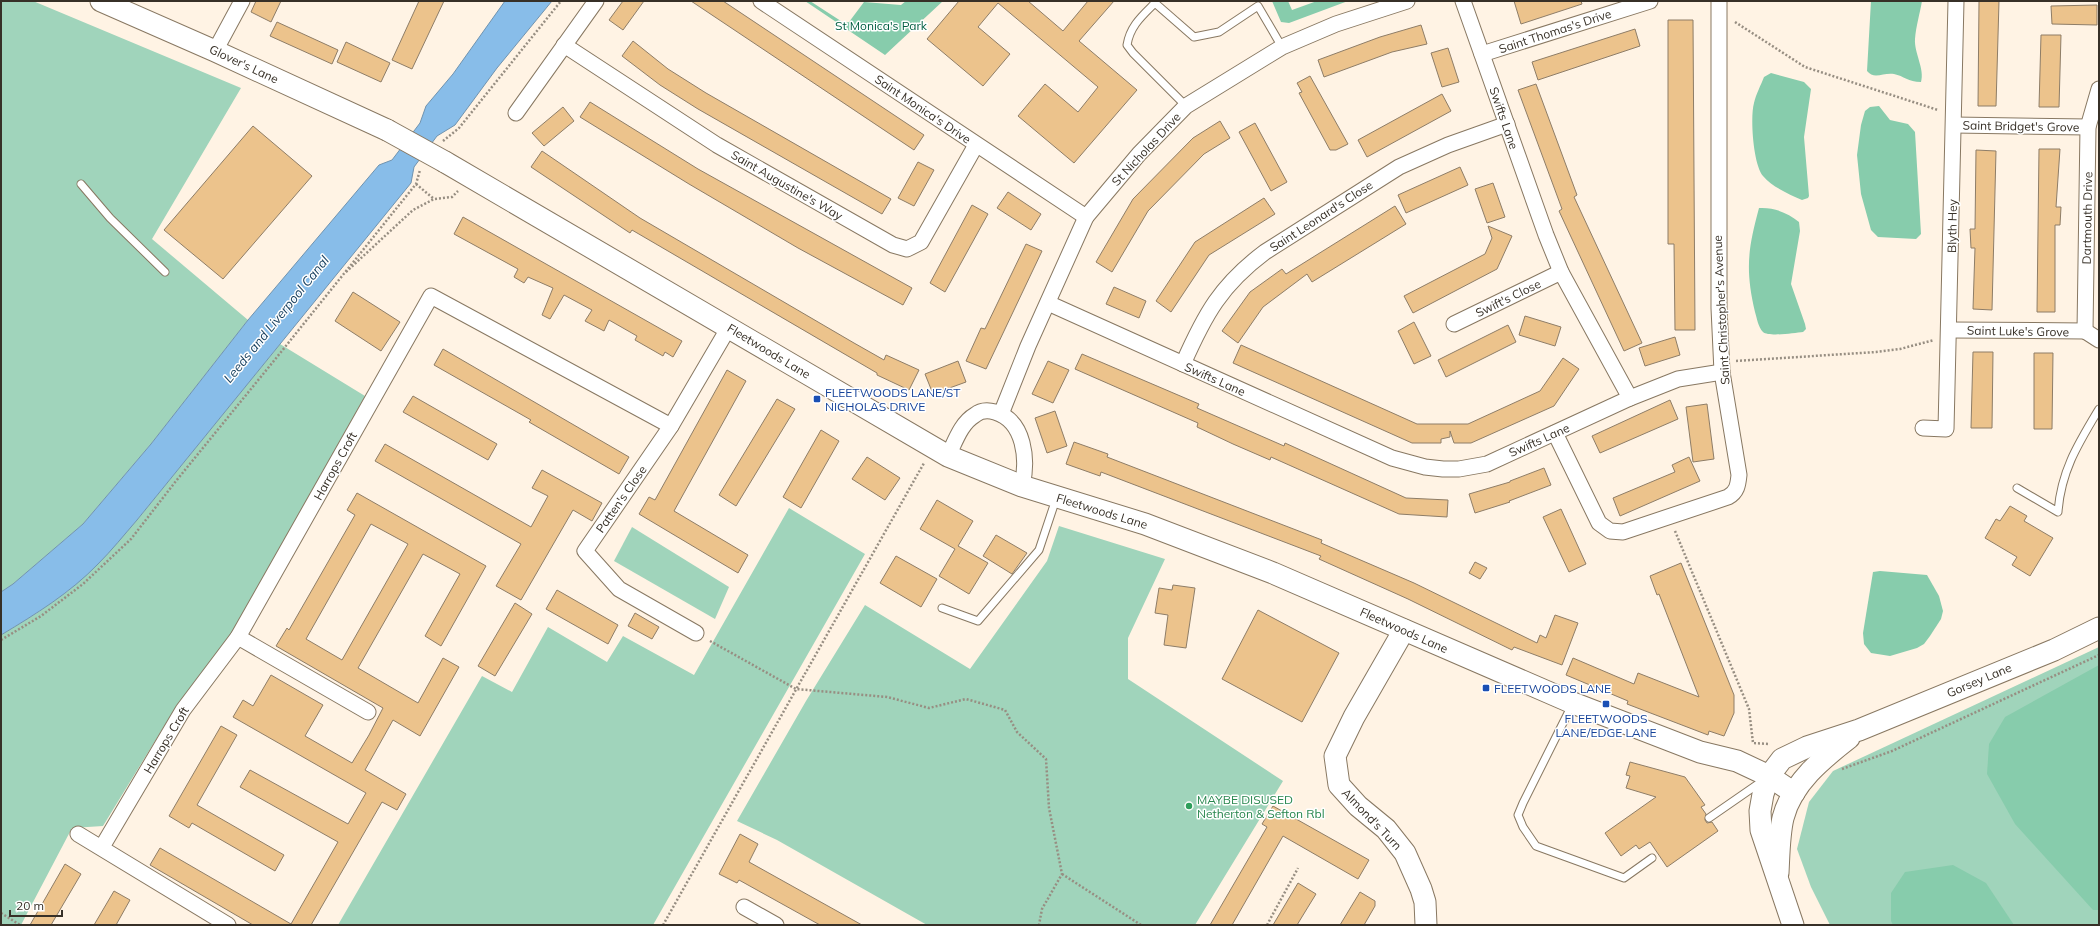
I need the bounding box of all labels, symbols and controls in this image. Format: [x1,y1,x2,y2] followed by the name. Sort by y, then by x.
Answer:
[1497,6,1613,56] street label: Saint Thomas's Drive
[835,18,928,33] park label: St Monica's Park
[207,41,281,87] street label: Glover's Lane
[872,71,974,147] street label: Saint Monica's Drive
[1486,85,1522,151] street label: Swifts Lane
[1108,109,1184,189] street label: St Nicholas Drive
[1962,117,2080,135] street label: Saint Bridget's Grove
[729,147,846,223] street label: Saint Augustine's Way
[2079,172,2095,264] street label: Dartmouth Drive
[1267,177,1375,255] street label: Saint Leonard's Close
[1944,198,1960,253] street label: Blyth Hey
[1710,235,1732,385] street label: Saint Christopher's Avenue
[220,252,333,386] water label: Leeds and Liverpool Canal
[1473,276,1543,320] street label: Swift's Close
[725,320,813,382] street label: Fleetwoods Lane
[1967,323,2069,339] street label: Saint Luke's Grove
[1182,359,1248,399] street label: Swifts Lane
[825,385,961,414] place label: FLEETWOODS LANE/ST NICHOLAS DRIVE
[812,394,822,404] marker: FLEETWOODS LANE/ST NICHOLAS DRIVE
[1506,420,1572,460] street label: Swifts Lane
[310,429,360,503] street label: Harrops Croft
[592,463,650,535] street label: Patten's Close
[1055,490,1149,532] street label: Fleetwoods Lane
[1358,604,1450,656] street label: Fleetwoods Lane
[1944,660,2014,700] street label: Gorsey Lane
[1494,681,1611,696] place label: FLEETWOODS LANE
[1481,683,1491,693] marker: FLEETWOODS LANE
[1601,699,1611,709] marker: FLEETWOODS LANE/EDGE LANE
[140,704,192,776] street label: Harrops Croft
[1555,711,1657,740] place label: FLEETWOODS LANE/EDGE LANE
[1339,785,1405,853] street label: Almond's Turn
[1197,792,1325,821] place label: MAYBE DISUSED Netherton & Sefton Rbl
[1184,801,1194,811] marker: MAYBE DISUSED Netherton & Sefton Rbl
[10,892,62,918] scale bar
[16,898,44,913] text: 20 m

